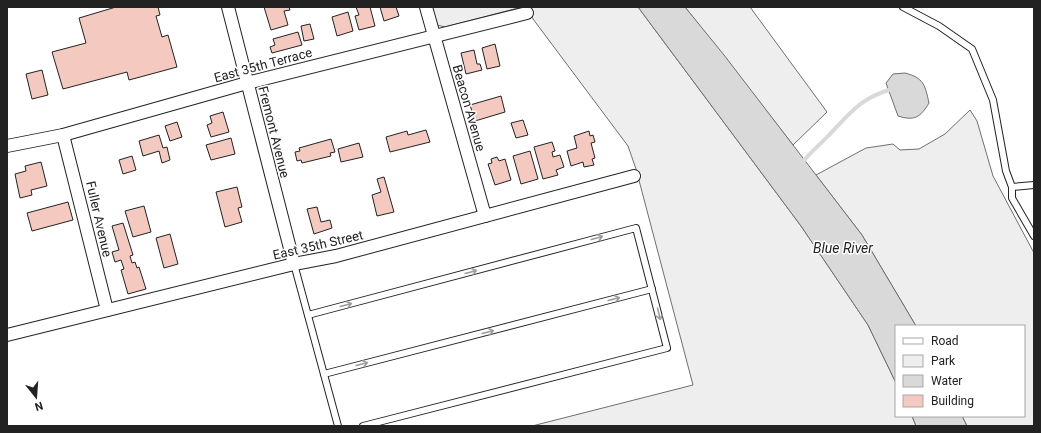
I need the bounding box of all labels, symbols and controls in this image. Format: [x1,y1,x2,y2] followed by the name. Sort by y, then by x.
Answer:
[212,45,314,85] street label: East 35th Terrace
[449,63,489,153] street label: Beacon Avenue
[255,84,293,180] street label: Fremont Avenue
[83,180,115,259] street label: Fuller Avenue
[271,227,365,263] street label: East 35th Street
[590,234,603,242] one-way arrow
[813,240,873,256] water label: Blue River
[465,267,478,275] one-way arrow
[607,295,620,303] one-way arrow
[339,301,352,308] one-way arrow
[655,308,663,321] one-way arrow
[895,325,1025,417] legend
[481,328,494,335] one-way arrow
[931,334,959,348] text: Road
[931,354,956,368] text: Park
[355,360,368,368] one-way arrow
[931,374,962,388] text: Water
[16,377,56,417] north arrow
[931,394,974,408] text: Building
[33,399,44,414] text: N

